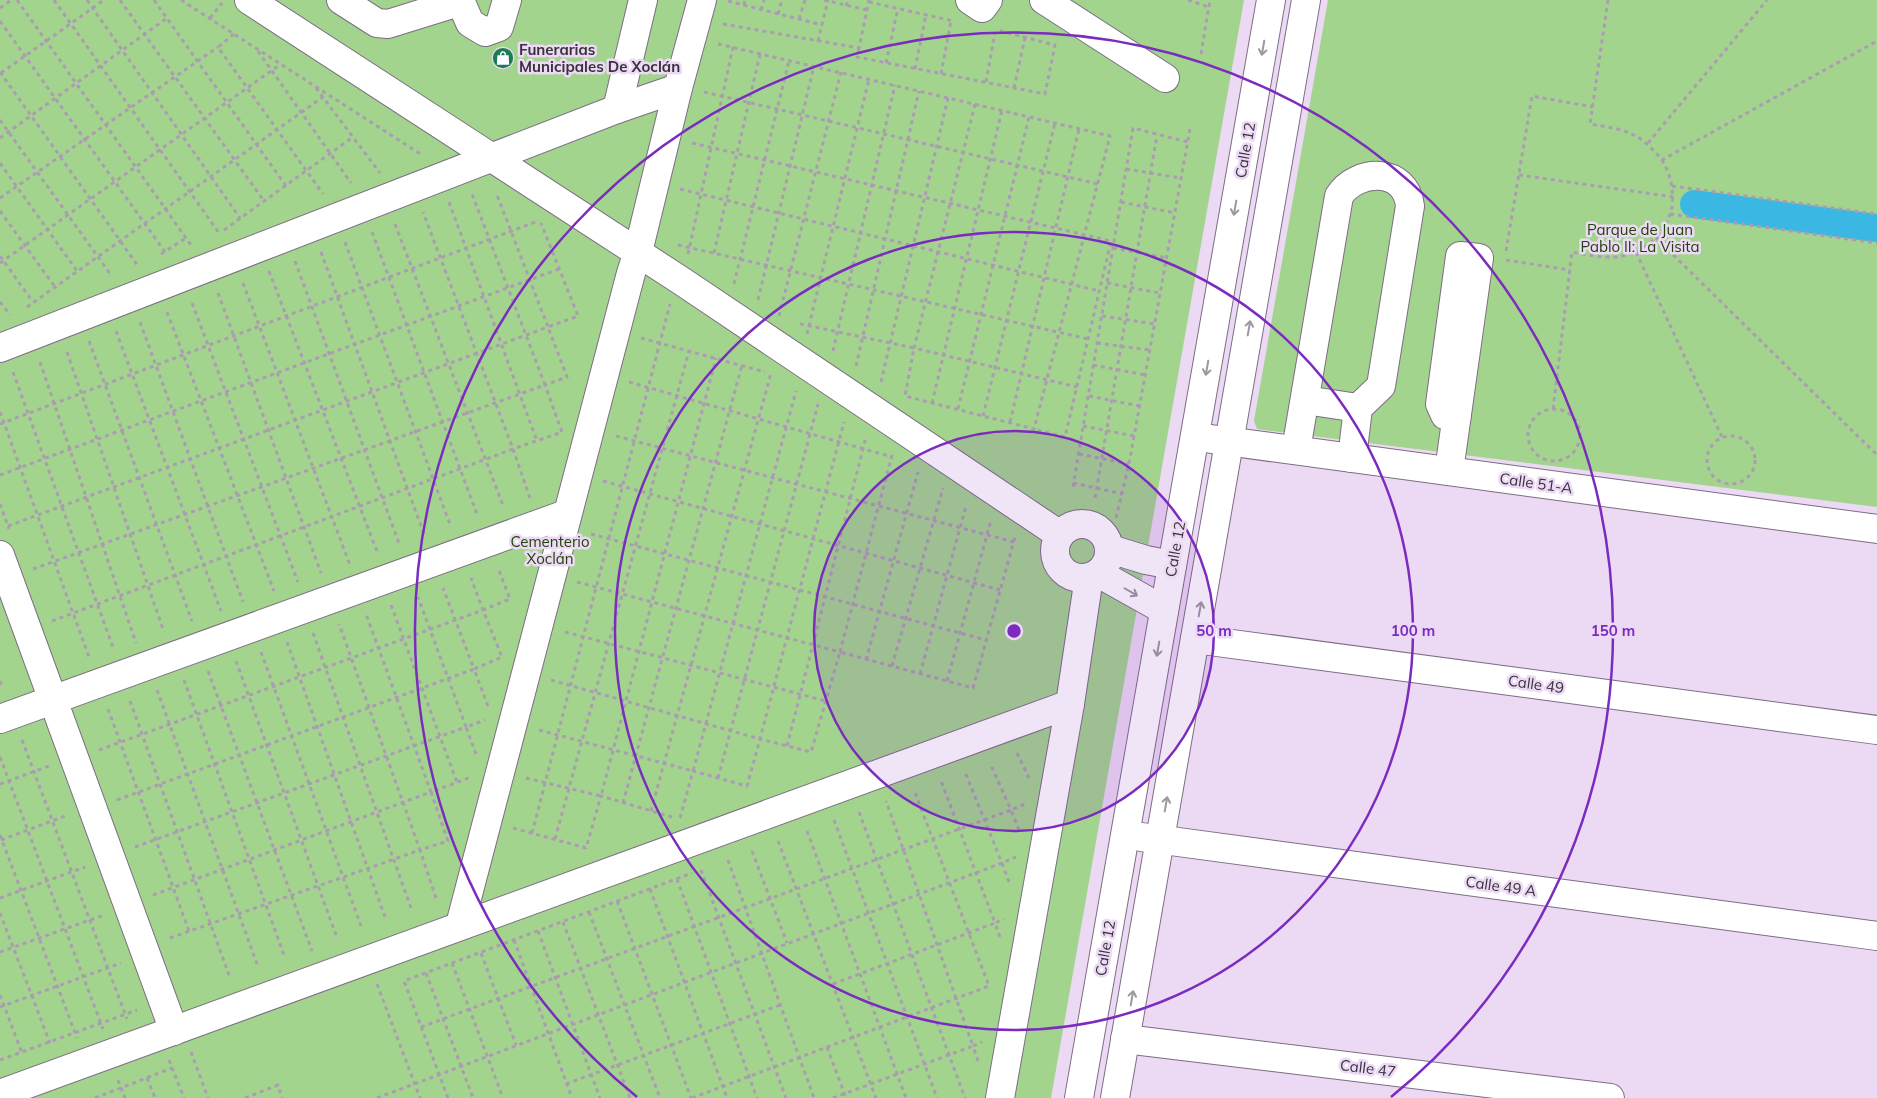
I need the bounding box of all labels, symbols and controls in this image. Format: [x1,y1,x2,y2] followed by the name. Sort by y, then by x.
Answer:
[519,40,680,76] place label: Funerarias Municipales De Xoclán
[1257,40,1267,56] one-way arrow
[491,46,515,70] shop icon: Funerarias Municipales De Xoclán
[1231,121,1259,179] street label: Calle 12
[1229,200,1239,216] one-way arrow
[1581,220,1699,256] park label: Parque de Juan Pablo II: La Visita
[1244,321,1254,337] one-way arrow
[1201,360,1211,376] one-way arrow
[1498,468,1574,498] street label: Calle 51-A
[1161,520,1189,578] street label: Calle 12
[511,532,589,568] park label: Cementerio Xoclán
[1124,587,1138,597] one-way arrow
[1195,601,1205,617] one-way arrow
[1196,621,1232,640] text: 50 m
[1391,621,1435,640] text: 100 m
[1591,621,1635,640] text: 150 m
[1005,622,1023,640] centre of rings
[1152,640,1162,656] one-way arrow
[1507,671,1565,697] street label: Calle 49
[1161,796,1171,812] one-way arrow
[1464,872,1538,900] street label: Calle 49 A
[1091,919,1119,977] street label: Calle 12
[1128,991,1138,1007] one-way arrow
[1339,1055,1397,1081] street label: Calle 47

